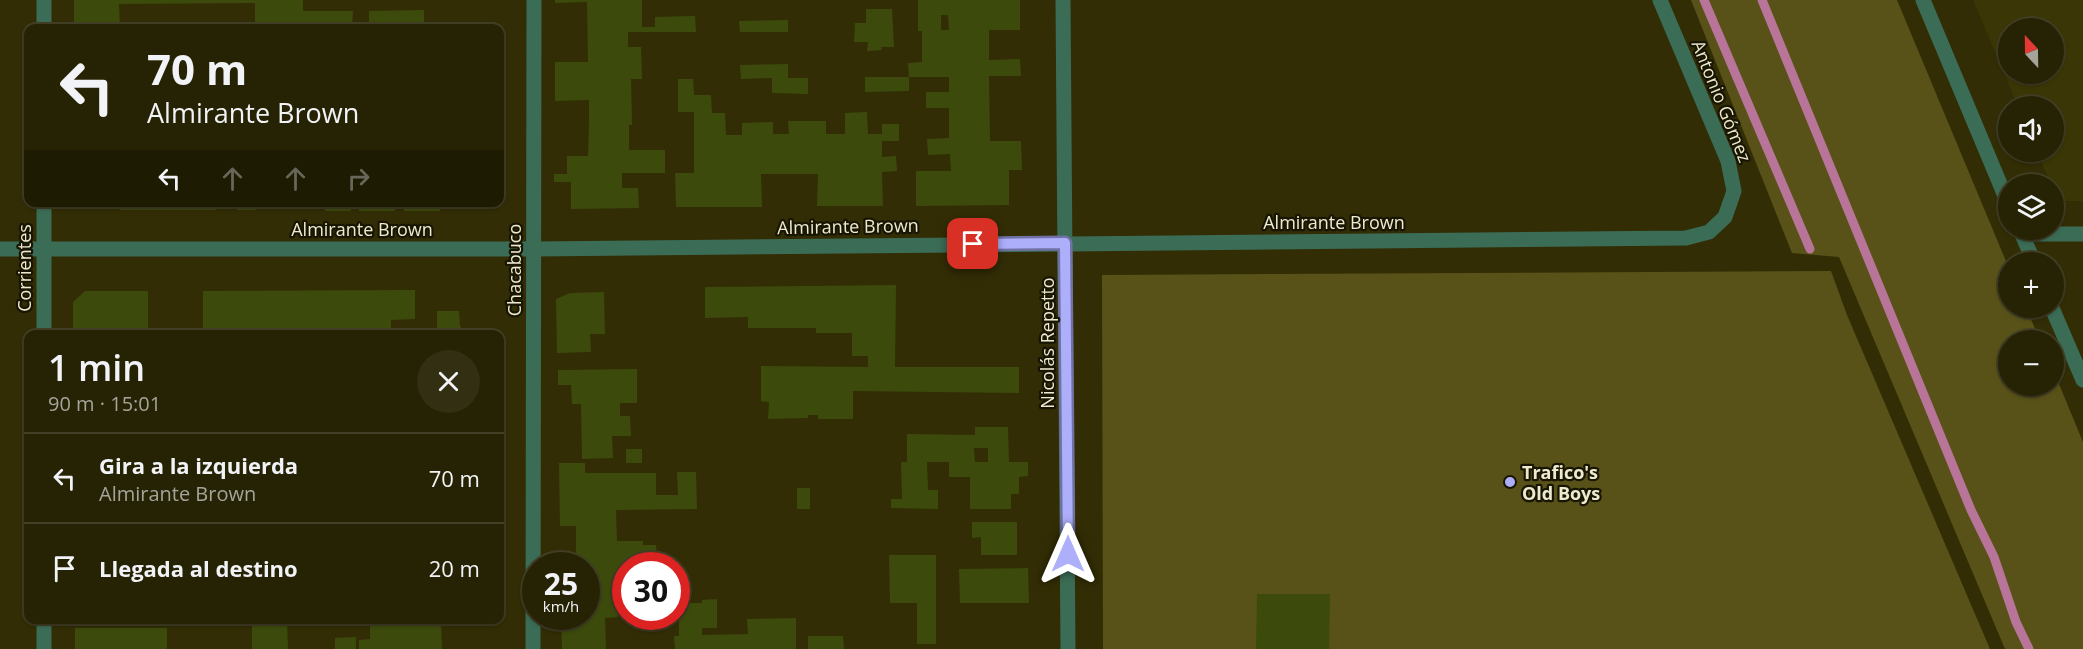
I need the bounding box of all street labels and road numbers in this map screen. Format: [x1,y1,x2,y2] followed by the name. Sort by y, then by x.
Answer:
[1687,36,1757,166] street label: Antonio Gómez
[1263,210,1405,234] street label: Almirante Brown
[777,213,919,239] street label: Almirante Brown
[291,217,433,241] street label: Almirante Brown
[12,224,36,312] street label: Corrientes
[502,224,526,316] street label: Chacabuco
[1035,277,1059,409] street label: Nicolás Repetto

